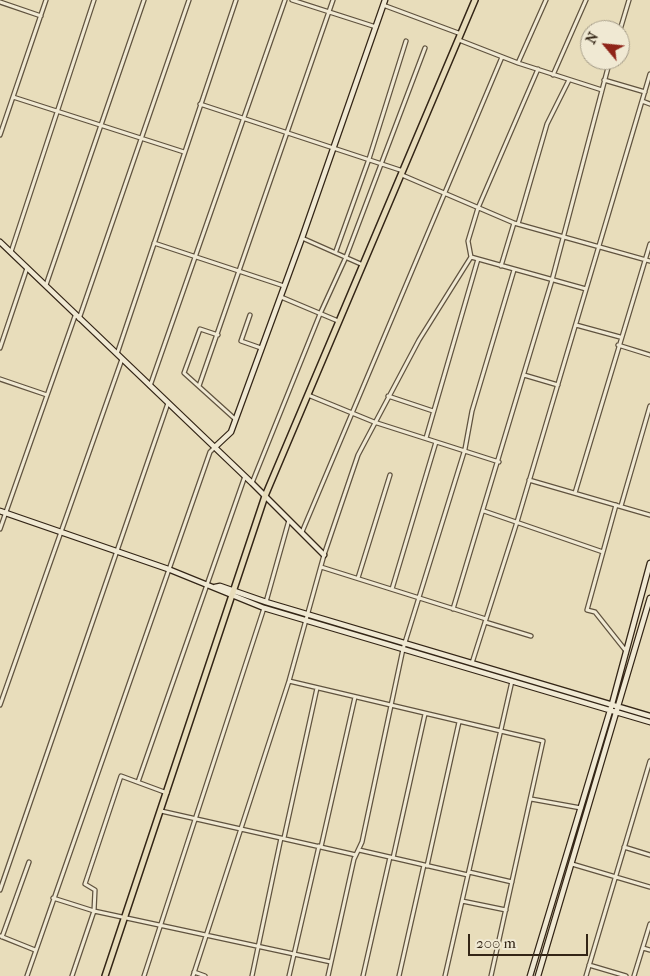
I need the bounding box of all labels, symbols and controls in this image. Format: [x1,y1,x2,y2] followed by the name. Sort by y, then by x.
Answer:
[580,20,630,70] north arrow
[582,30,602,47] text: N
[470,924,590,956] scale bar
[476,934,516,952] text: 200 m

